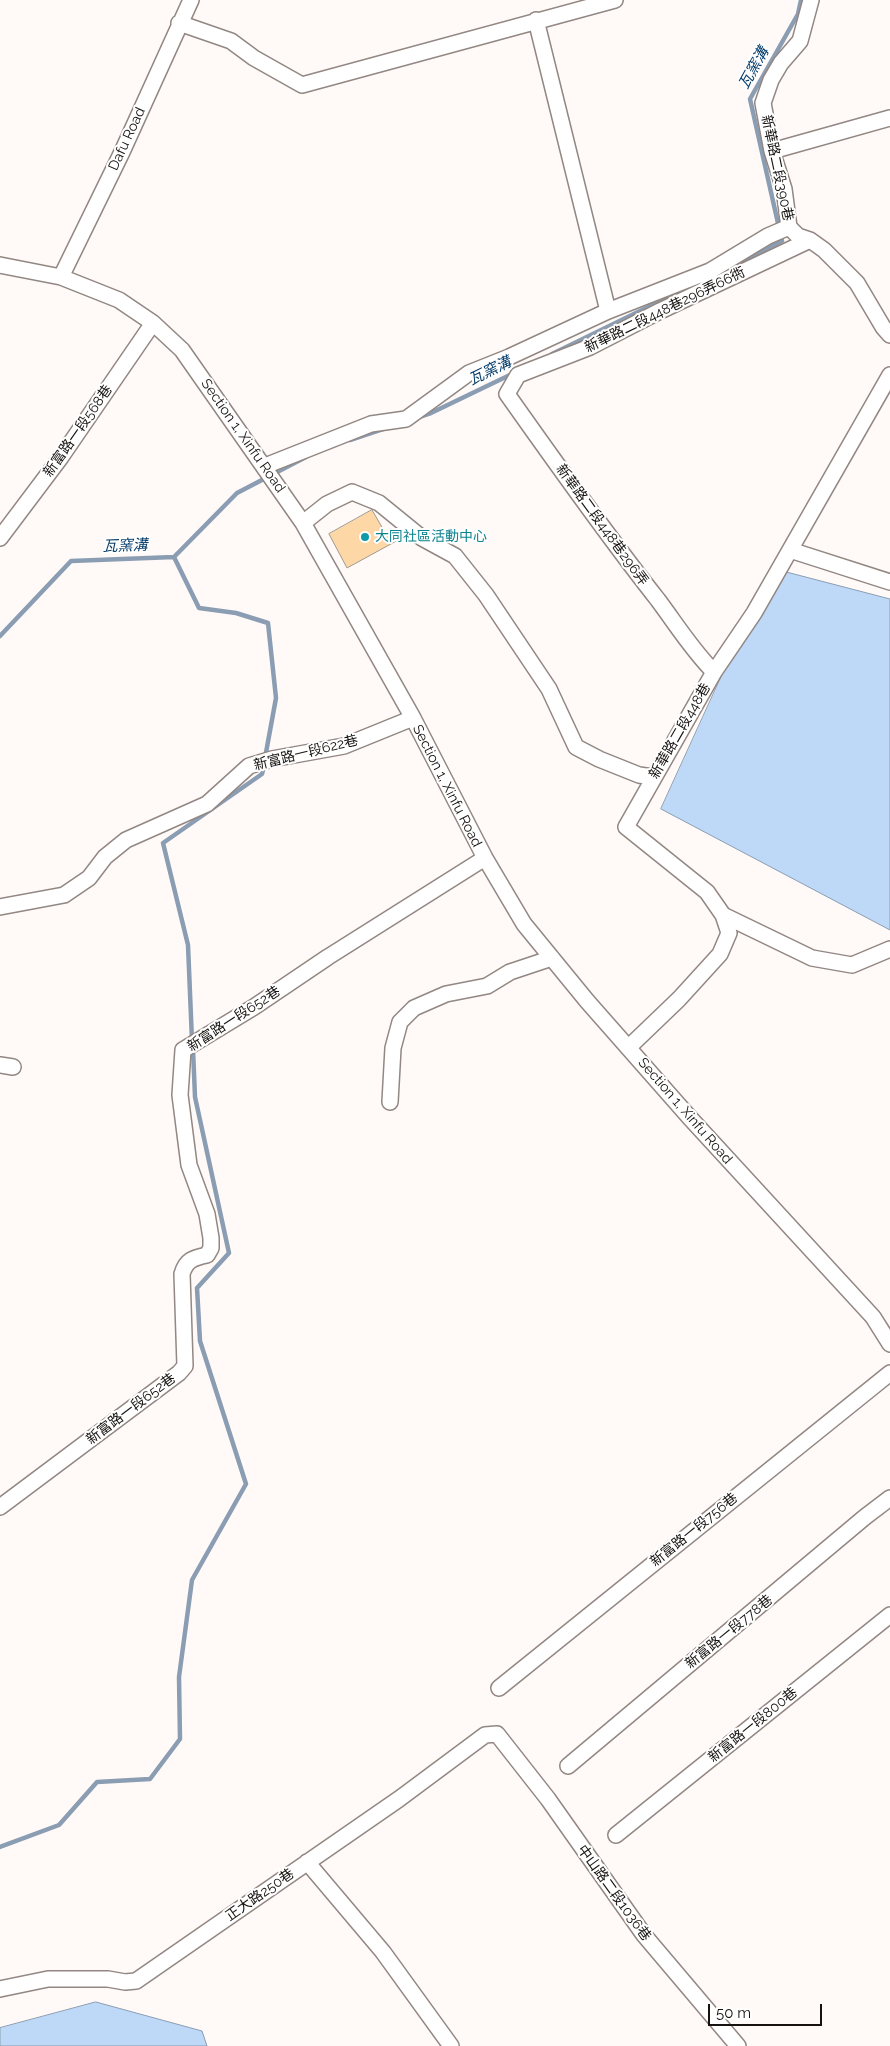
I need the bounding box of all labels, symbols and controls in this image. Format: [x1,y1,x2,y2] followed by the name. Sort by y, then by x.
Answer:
[735,44,773,92] water label: 瓦窯溝
[105,105,149,173] street label: Dafu Road
[758,113,796,223] street label: 新華路二段390巷
[582,264,748,356] street label: 新華路二段448巷296弄66衖
[466,353,514,389] water label: 瓦窯溝
[197,376,289,496] street label: Section 1, Xinfu Road
[40,382,116,480] street label: 新富路一段568巷
[552,461,652,589] street label: 新華路二段448巷296弄
[375,529,487,545] place label: 大同社區活動中心
[359,531,371,543] marker: 大同社區活動中心
[102,536,148,556] water label: 瓦窯溝
[646,680,714,782] street label: 新華路二段448巷
[409,722,485,850] street label: Section 1, Xinfu Road
[252,732,360,774] street label: 新富路一段622巷
[184,983,284,1055] street label: 新富路一段652巷
[634,1055,736,1167] street label: Section 1, Xinfu Road
[83,1370,179,1448] street label: 新富路一段652巷
[647,1490,741,1570] street label: 新富路一段756巷
[682,1592,776,1672] street label: 新富路一段778巷
[705,1684,801,1766] street label: 新富路一段800巷
[574,1842,654,1944] street label: 中山路二段1036巷
[223,1865,297,1925] street label: 正大路250巷
[710,1994,824,2026] scale bar
[716,2004,751,2022] text: 50 m

